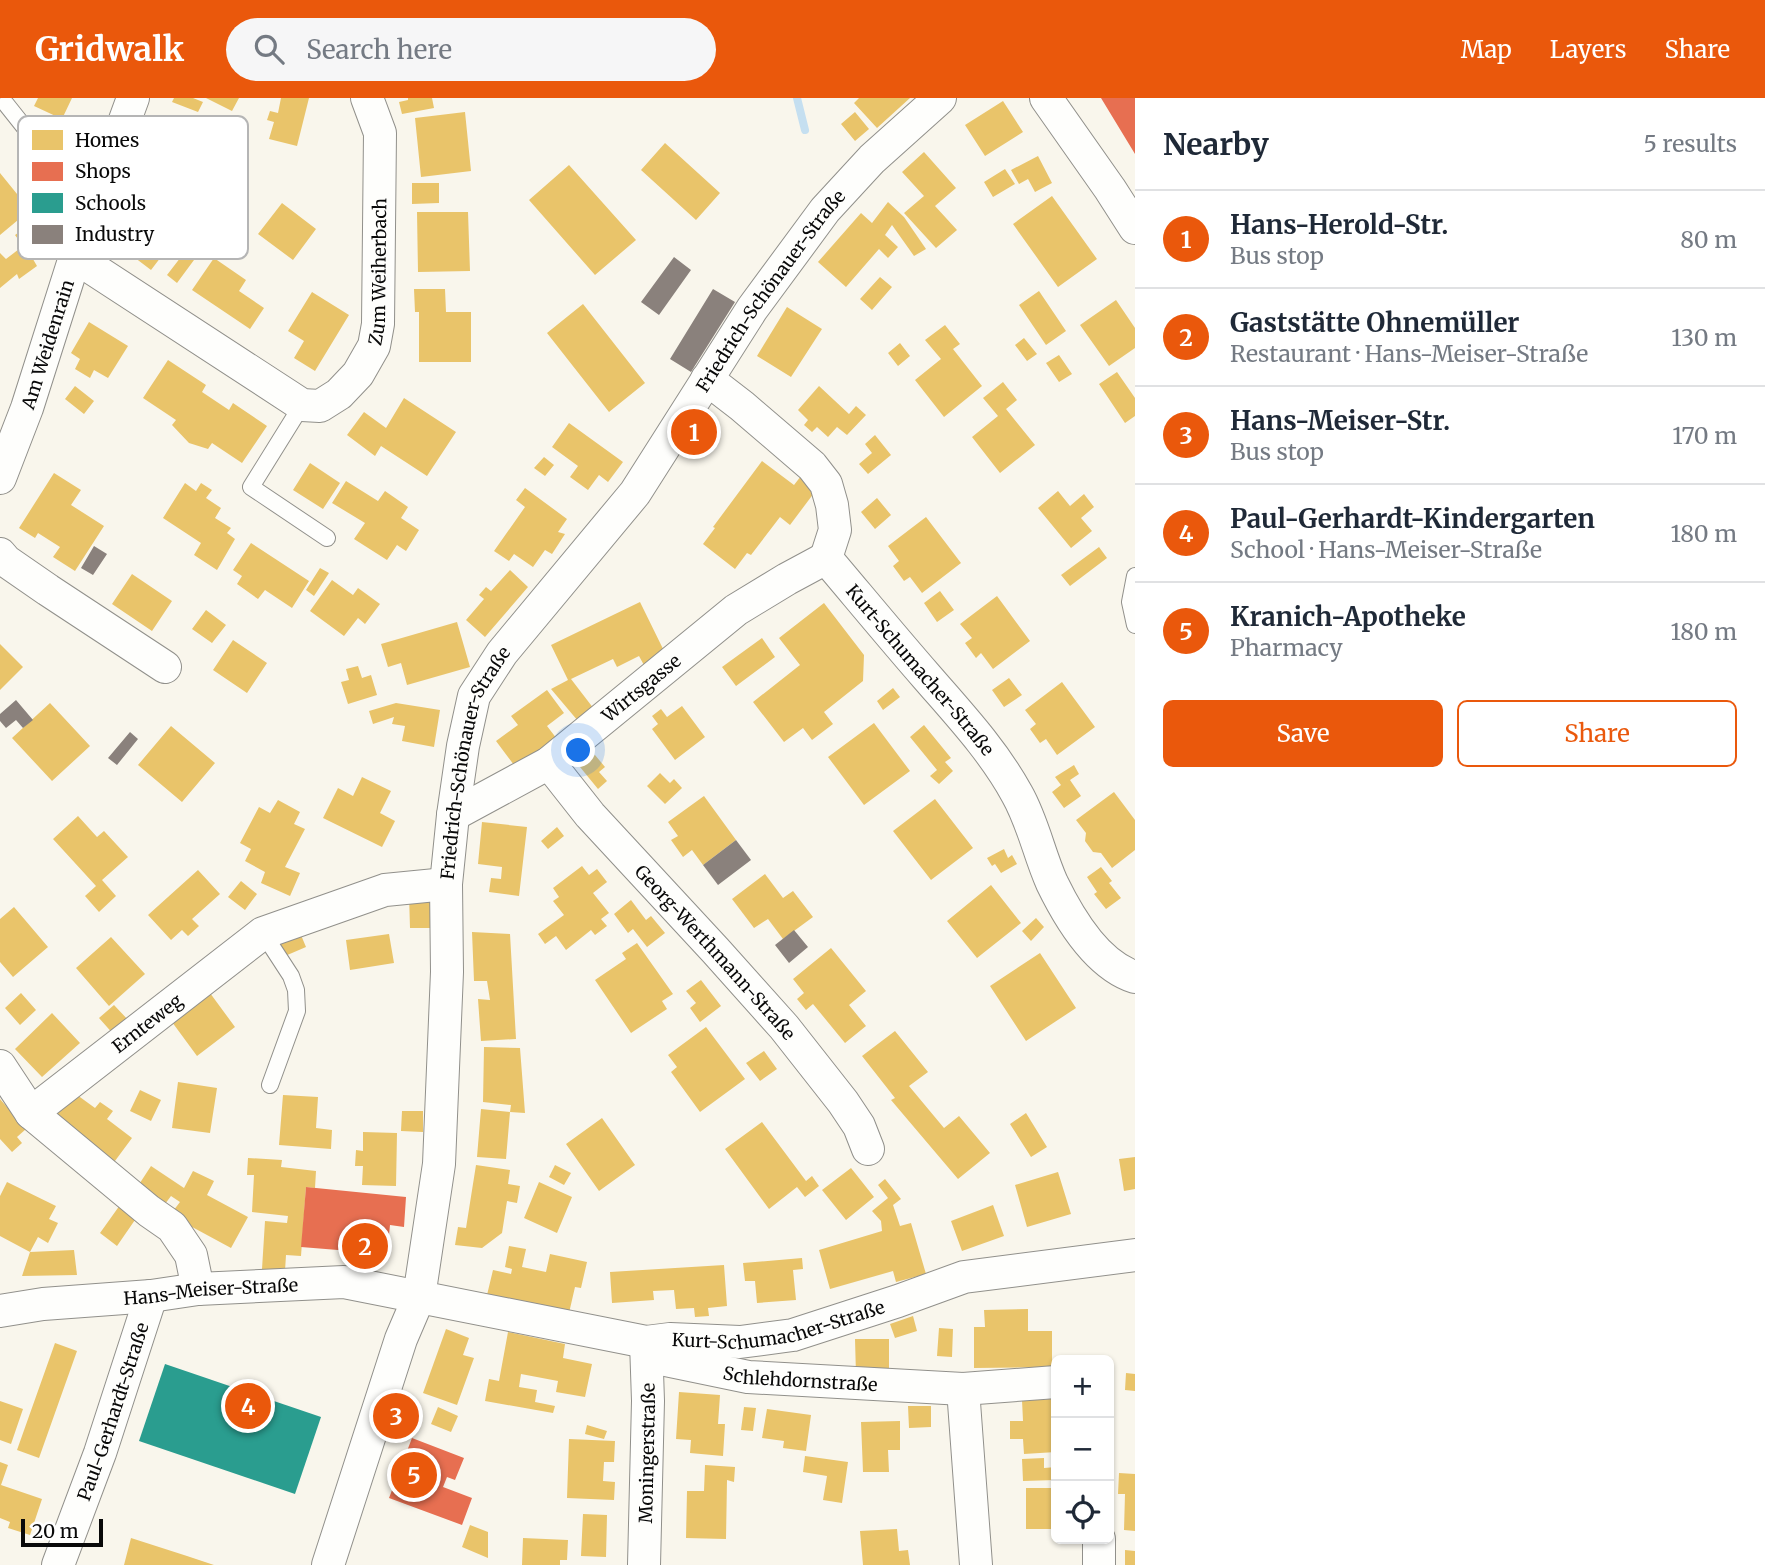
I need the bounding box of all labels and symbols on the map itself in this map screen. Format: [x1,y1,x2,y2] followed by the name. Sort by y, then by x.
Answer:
[18,116,248,259] legend
[75,128,139,152] text: Homes
[75,159,131,183] text: Shops
[691,185,850,396] street label: Friedrich-Schönauer-Straße
[75,191,146,215] text: Schools
[363,198,391,347] street label: Zum Weiherbach
[75,222,154,246] text: Industry
[16,276,79,413] street label: Am Weidenrain
[671,406,717,458] pin: 1
[842,579,1000,760] street label: Kurt-Schumacher-Straße
[435,641,515,881] street label: Friedrich-Schönauer-Straße
[596,649,685,727] street label: Wirtsgasse
[561,733,595,767] your location
[630,860,801,1044] street label: Georg-Werthmann-Straße
[107,989,187,1058] street label: Ernteweg
[342,1220,388,1272] pin: 2
[123,1273,299,1309] street label: Hans-Meiser-Straße
[671,1295,887,1354] street label: Kurt-Schumacher-Straße
[72,1319,153,1504] street label: Paul-Gerhardt-Straße
[721,1361,878,1396] street label: Schlehdornstraße
[225,1380,271,1432] pin: 4
[634,1382,660,1524] street label: Moningerstraße
[373,1390,419,1442] pin: 3
[391,1449,437,1501] pin: 5
[21,1516,103,1548] scale bar

